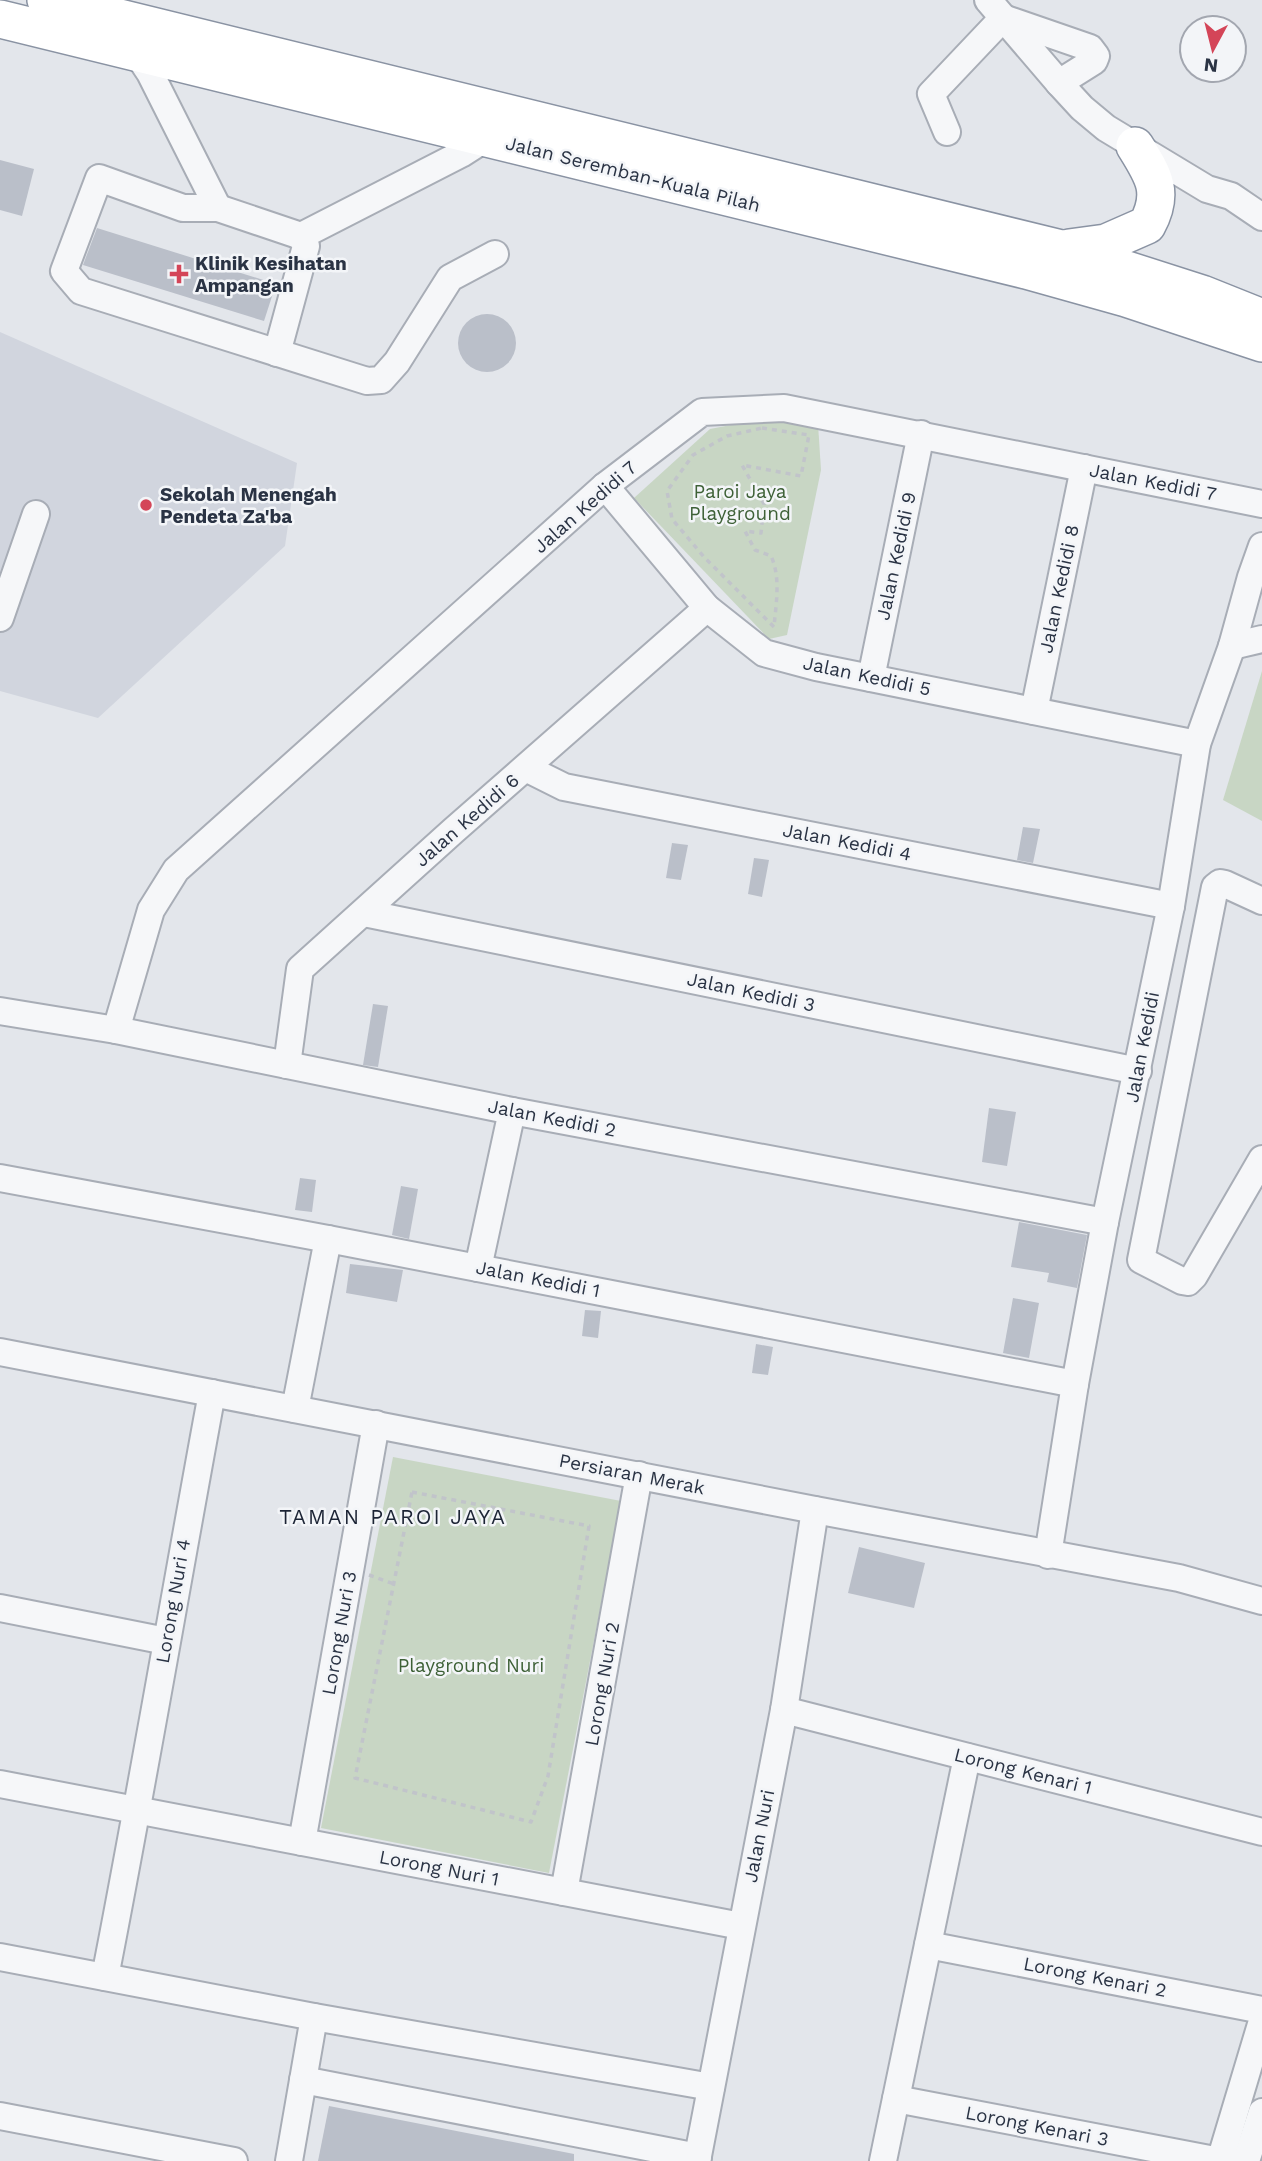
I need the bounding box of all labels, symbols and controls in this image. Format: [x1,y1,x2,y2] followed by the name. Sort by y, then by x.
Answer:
[1178,14,1248,84] north arrow
[1203,53,1219,78] text: N
[503,131,763,217] street label: Jalan Seremban-Kuala Pilah
[195,252,347,297] place label: Klinik Kesihatan Ampangan
[169,264,189,284] marker: Klinik Kesihatan Ampangan
[529,456,641,558] street label: Jalan Kedidi 7
[1088,458,1218,506] street label: Jalan Kedidi 7
[689,480,791,525] park label: Paroi Jaya Playground
[160,483,337,528] place label: Sekolah Menengah Pendeta Za'ba
[871,490,921,622] street label: Jalan Kedidi 9
[138,497,154,513] marker: Sekolah Menengah Pendeta Za'ba
[1034,523,1084,655] street label: Jalan Kedidi 8
[801,651,933,701] street label: Jalan Kedidi 5
[410,768,524,872] street label: Jalan Kedidi 6
[781,818,913,866] street label: Jalan Kedidi 4
[685,967,817,1017] street label: Jalan Kedidi 3
[1120,990,1164,1104] street label: Jalan Kedidi
[486,1094,618,1142] street label: Jalan Kedidi 2
[474,1256,602,1302] street label: Jalan Kedidi 1
[557,1449,707,1499] street label: Persiaran Merak
[279,1504,507,1529] district label: TAMAN PAROI JAYA
[151,1537,195,1665] street label: Lorong Nuri 4
[317,1569,361,1697] street label: Lorong Nuri 3
[580,1620,624,1748] street label: Lorong Nuri 2
[398,1654,544,1677] park label: Playground Nuri
[952,1743,1094,1799] street label: Lorong Kenari 1
[739,1788,779,1884] street label: Jalan Nuri
[377,1845,501,1891] street label: Lorong Nuri 1
[1022,1952,1168,2002] street label: Lorong Kenari 2
[964,2101,1110,2151] street label: Lorong Kenari 3

